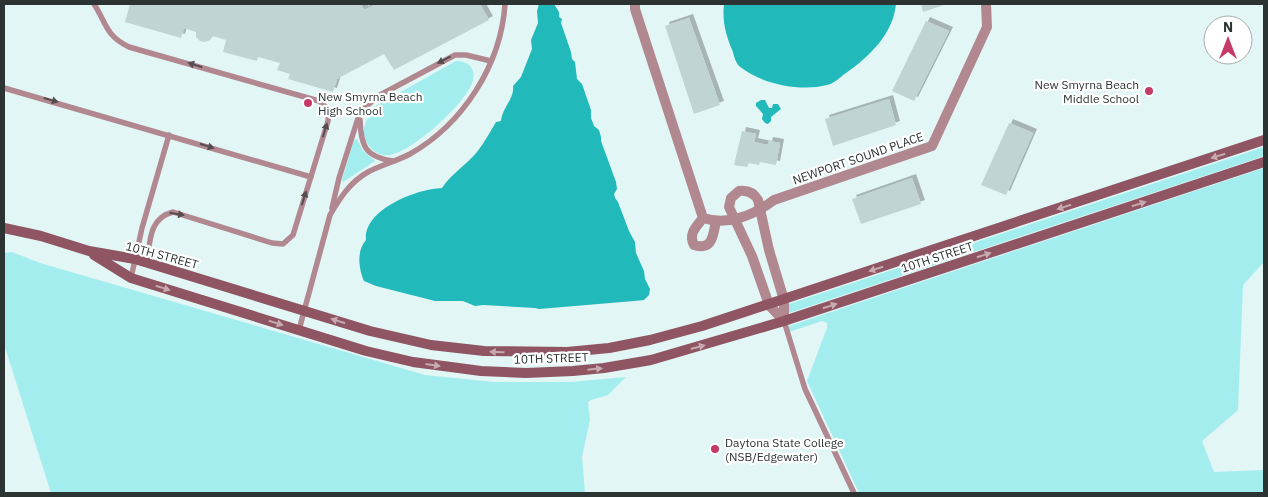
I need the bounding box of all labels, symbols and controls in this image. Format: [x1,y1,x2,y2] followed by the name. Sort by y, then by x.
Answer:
[1203,15,1253,65] north arrow
[1223,18,1233,36] text: N
[437,56,451,64] one-way arrow
[187,61,202,69] one-way arrow
[1034,77,1139,106] place label: New Smyrna Beach Middle School
[1143,85,1155,97] marker: New Smyrna Beach Middle School
[318,89,423,118] place label: New Smyrna Beach High School
[43,97,58,105] one-way arrow
[302,97,314,109] marker: New Smyrna Beach High School
[321,122,329,137] one-way arrow
[791,129,925,187] street label: NEWPORT SOUND PLACE
[199,142,214,150] one-way arrow
[1210,152,1225,160] one-way arrow
[301,190,309,205] one-way arrow
[1131,199,1146,207] one-way arrow
[1056,204,1071,211] one-way arrow
[169,211,185,219] one-way arrow
[124,238,200,272] street label: 10TH STREET
[899,238,975,276] street label: 10TH STREET
[977,250,992,258] one-way arrow
[869,266,884,274] one-way arrow
[156,285,171,292] one-way arrow
[823,301,838,309] one-way arrow
[330,316,345,324] one-way arrow
[269,319,284,327] one-way arrow
[690,343,705,351] one-way arrow
[488,347,504,355] one-way arrow
[513,349,589,367] street label: 10TH STREET
[426,361,442,369] one-way arrow
[587,365,603,373] one-way arrow
[725,435,844,464] place label: Daytona State College (NSB/Edgewater)
[709,443,721,455] marker: Daytona State College (NSB/Edgewater)

